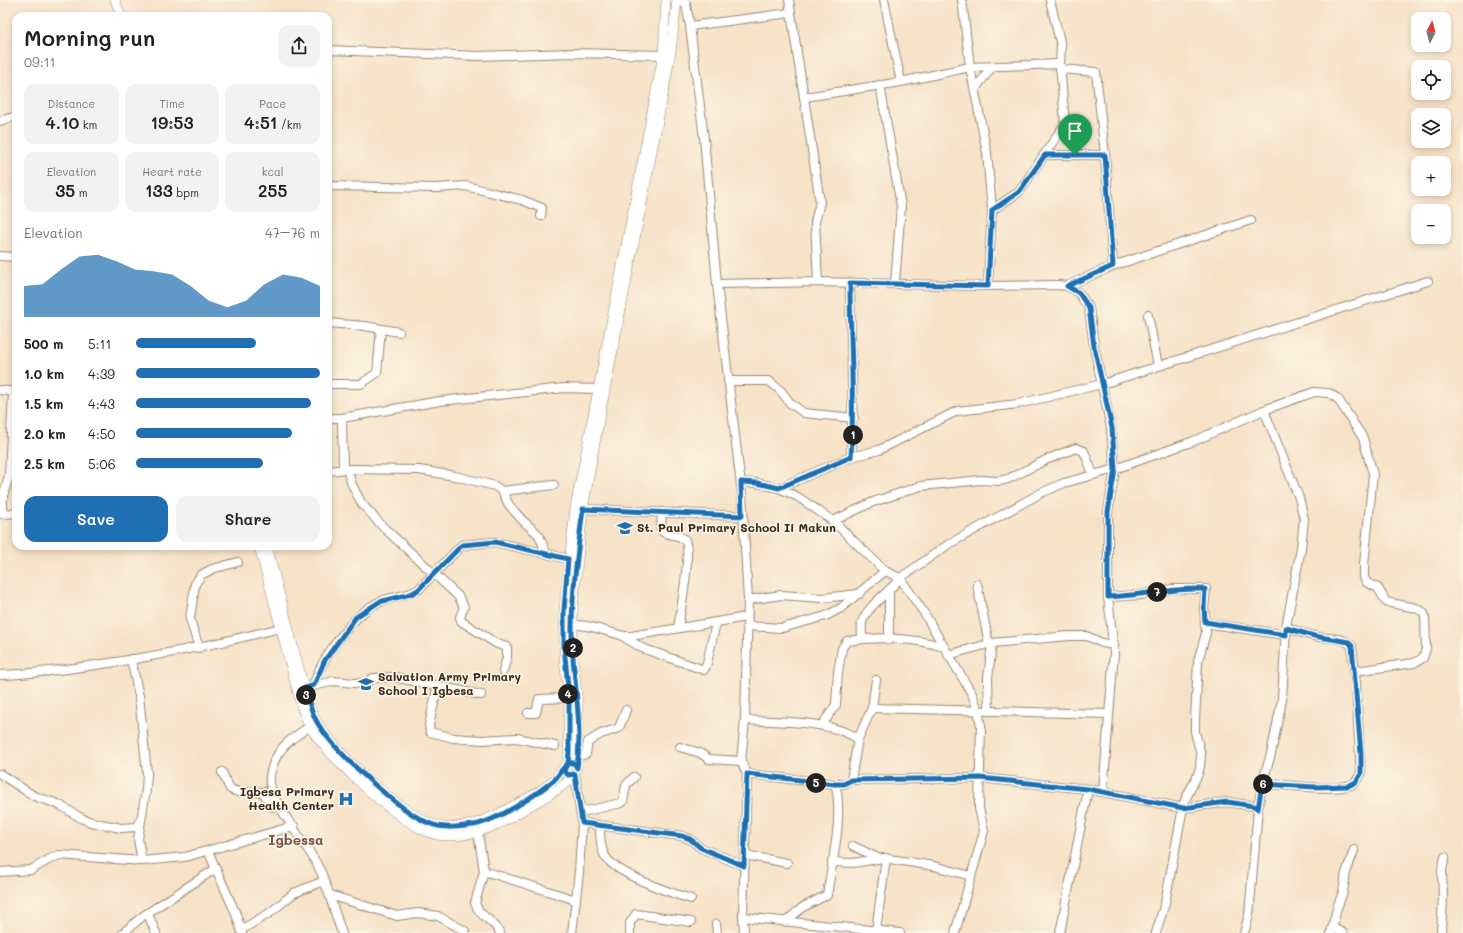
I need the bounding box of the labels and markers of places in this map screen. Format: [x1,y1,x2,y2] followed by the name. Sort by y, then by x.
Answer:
[1058,114,1092,155] pin
[843,425,863,445] pin: 1
[616,519,634,537] school or university icon: St. Paul Primary School Ii Makun
[637,519,836,535] place label: St. Paul Primary School Ii Makun
[1147,582,1167,602] pin: 7
[563,638,583,658] pin: 2
[378,668,521,698] place label: Salvation Army Primary School I Igbesa
[357,675,375,693] school or university icon: Salvation Army Primary School I Igbesa
[558,684,578,704] pin: 4
[296,685,316,705] pin: 3
[806,773,826,793] pin: 5
[1253,774,1273,794] pin: 6
[240,783,334,813] place label: Igbesa Primary Health Center
[337,790,355,808] hospital icon: Igbesa Primary Health Center

